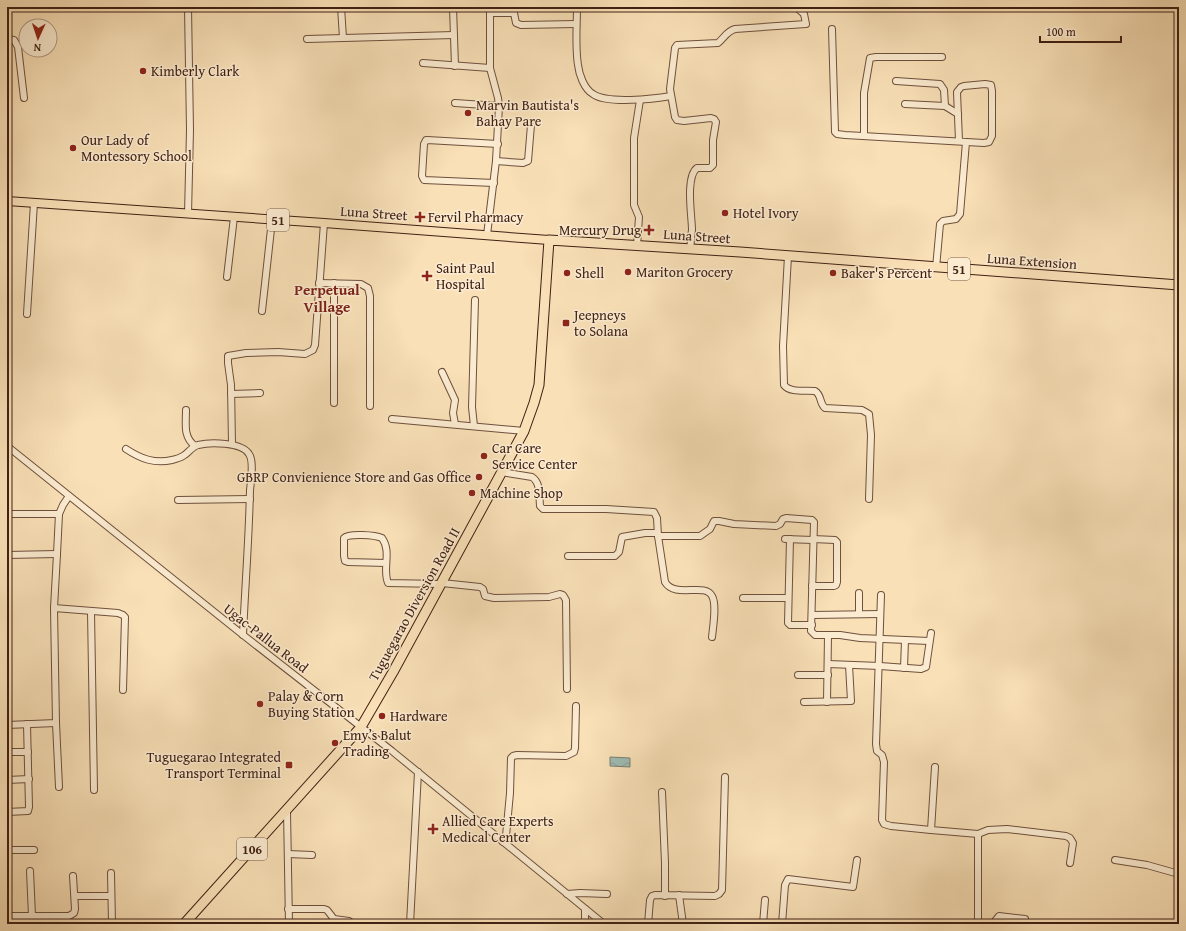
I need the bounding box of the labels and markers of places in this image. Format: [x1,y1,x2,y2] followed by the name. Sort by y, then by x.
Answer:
[151,61,240,81] place label: Kimberly Clark
[138,66,148,76] marker: Kimberly Clark
[476,95,579,131] place label: Marvin Bautista's Bahay Pare
[463,108,473,118] marker: Marvin Bautista's Bahay Pare
[81,130,192,166] place label: Our Lady of Montessory School
[68,143,78,153] marker: Our Lady of Montessory School
[733,203,799,223] place label: Hotel Ivory
[428,207,524,227] place label: Fervil Pharmacy
[720,208,730,218] marker: Hotel Ivory
[415,212,425,222] marker: Fervil Pharmacy
[559,220,641,240] place label: Mercury Drug
[644,225,654,235] marker: Mercury Drug
[436,258,495,294] place label: Saint Paul Hospital
[636,262,733,282] place label: Mariton Grocery
[575,263,604,283] place label: Shell
[841,263,932,283] place label: Baker's Percent
[623,267,633,277] marker: Mariton Grocery
[562,268,572,278] marker: Shell
[828,268,838,278] marker: Baker's Percent
[421,270,433,282] marker: Saint Paul Hospital
[572,305,629,341] place label: Jeepneys to Solana
[561,318,571,328] marker: Jeepneys to Solana
[492,438,577,474] place label: Car Care Service Center
[479,451,489,461] marker: Car Care Service Center
[237,467,471,487] place label: GBRP Convienience Store and Gas Office
[474,472,484,482] marker: GBRP Convienience Store and Gas Office
[480,483,563,503] place label: Machine Shop
[467,488,477,498] marker: Machine Shop
[268,686,355,722] place label: Palay & Corn Buying Station
[255,699,265,709] marker: Palay & Corn Buying Station
[390,706,448,726] place label: Hardware
[377,711,387,721] marker: Hardware
[343,725,412,761] place label: Emy’s Balut Trading
[330,738,340,748] marker: Emy’s Balut Trading
[147,747,282,783] place label: Tuguegarao Integrated Transport Terminal
[284,760,294,770] marker: Tuguegarao Integrated Transport Terminal
[442,811,553,847] place label: Allied Care Experts Medical Center
[427,823,439,835] marker: Allied Care Experts Medical Center

